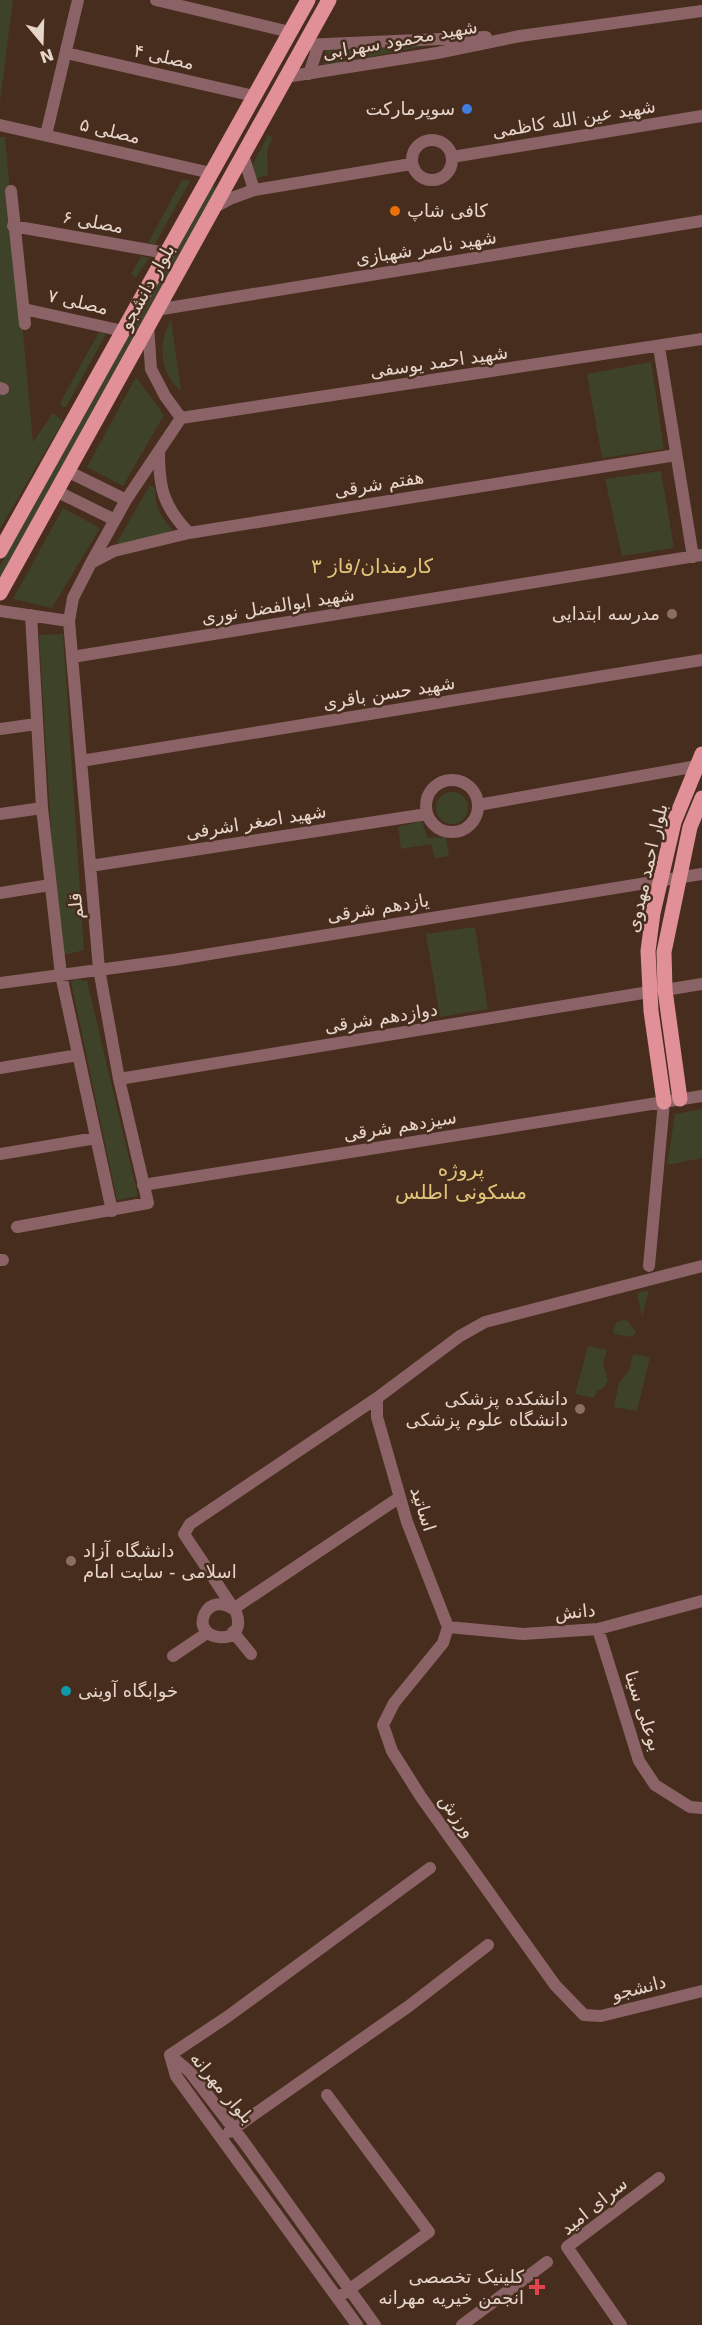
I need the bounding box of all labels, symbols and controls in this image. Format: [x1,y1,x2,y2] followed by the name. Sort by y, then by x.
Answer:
[12,12,72,72] north arrow
[321,16,479,64] street label: شهید محمود سهرابی
[132,39,196,74] street label: مصلی ۴
[37,45,56,67] text: N
[491,95,657,143] street label: شهید عین الله کاظمی
[366,98,455,120] place label: سوپرمارکت
[460,102,474,116] marker: سوپرمارکت
[78,113,142,148] street label: مصلی ۵
[407,200,488,222] place label: کافی شاپ
[388,204,402,218] marker: کافی شاپ
[61,206,125,237] street label: مصلی ۶
[354,226,498,270] street label: شهید ناصر شهبازی
[114,240,180,335] street label: بلوار دانشجو
[46,284,110,319] street label: مصلی ۷
[369,341,509,383] street label: شهید احمد یوسفی
[333,466,425,502] street label: هفتم شرقی
[311,554,433,578] district label: کارمندان/فاز ۳
[200,583,356,629] street label: شهید ابوالفضل نوری
[552,603,660,624] place label: مدرسه ابتدایی
[665,607,679,621] marker: مدرسه ابتدایی
[321,672,457,714] street label: شهید حسن باقری
[184,800,328,844] street label: شهید اصغر اشرفی
[621,801,673,935] street label: بلوار احمد مهدوی
[325,889,431,927] street label: یازدهم شرقی
[64,892,88,920] street label: قلم
[323,998,439,1038] street label: دوازدهم شرقی
[342,1106,458,1146] street label: سیزدهم شرقی
[395,1157,527,1204] district label: پروژه مسکونی اطلس
[406,1388,568,1431] place label: دانشکده پزشکی دانشگاه علوم پزشکی
[573,1402,587,1416] marker: دانشکده پزشکی دانشگاه علوم پزشکی
[406,1484,440,1534] street label: اساتید
[83,1539,237,1582] place label: دانشگاه آزاد اسلامی - سایت امام
[64,1554,78,1568] marker: دانشگاه آزاد اسلامی - سایت امام
[553,1599,596,1624] street label: دانش
[620,1668,666,1754] street label: بوعلی سینا
[78,1679,178,1702] place label: خوابگاه آوینی
[59,1684,73,1698] marker: خوابگاه آوینی
[434,1790,480,1842] street label: ورزش
[609,1971,668,2006] street label: دانشجو
[186,2048,258,2128] street label: بلوار مهرانه
[556,2172,632,2240] street label: سرای امید
[378,2266,524,2309] place label: کلینیک تخصصی انجمن خیریه مهرانه
[528,2278,546,2296] marker: کلینیک تخصصی انجمن خیریه مهرانه

